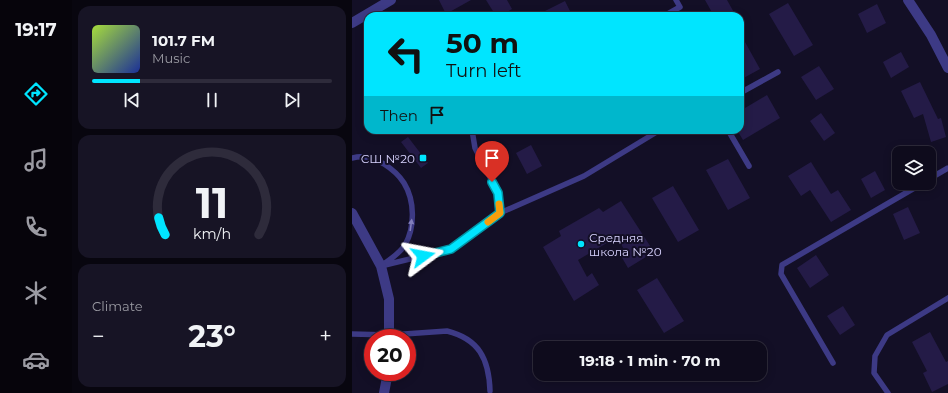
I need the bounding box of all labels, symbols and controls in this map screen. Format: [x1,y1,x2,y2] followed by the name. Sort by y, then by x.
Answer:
[15,19,57,41] text: 19:17
[446,26,519,60] text: 50 m
[380,28,432,80] icon: left
[152,31,215,50] text: 101.7 FM
[152,50,190,66] text: Music
[446,60,521,82] text: Turn left
[22,80,50,108] icon: directions
[121,89,143,111] icon: previous
[201,89,223,111] icon: pause
[281,89,303,111] icon: next
[426,104,448,126] icon: arrive
[380,106,418,125] text: Then
[475,141,509,182] pin
[22,146,50,174] icon: music
[892,146,936,190] map controls
[892,146,936,190] button: layers
[481,147,503,169] icon: arrive
[361,151,415,166] place label: СШ №20
[418,153,428,163] marker: СШ №20
[196,177,228,227] text: 11
[22,213,50,241] icon: phone
[408,219,414,231] one-way arrow
[193,224,231,242] text: km/h
[589,230,662,259] place label: Средняя школа №20
[402,235,444,277] position arrow
[576,239,586,249] marker: Средняя школа №20
[22,279,50,307] icon: climate
[92,298,143,314] text: Climate
[188,318,236,355] text: 23°
[92,323,105,350] text: −
[319,323,332,350] text: +
[364,329,416,381] speed limit sign: 20
[22,346,50,374] icon: car
[579,351,721,370] text: 19:18 · 1 min · 70 m

